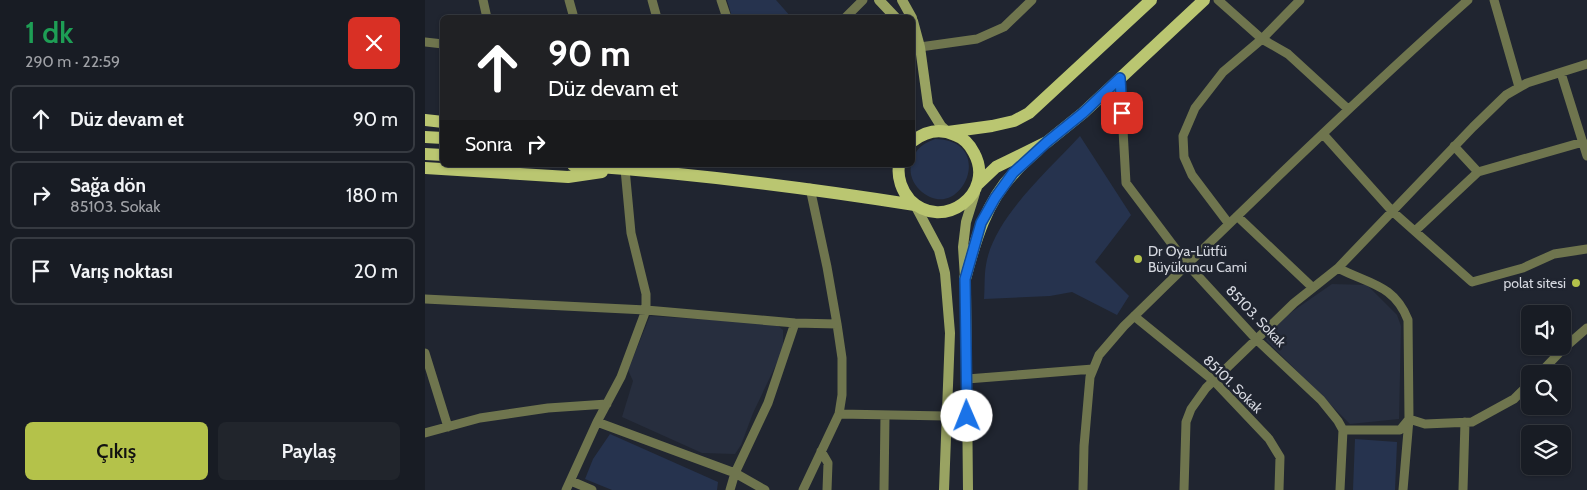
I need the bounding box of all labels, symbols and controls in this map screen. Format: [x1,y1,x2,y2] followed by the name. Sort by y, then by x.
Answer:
[25,14,73,51] text: 1 dk
[348,17,400,69] button: close
[548,32,631,75] text: 90 m
[465,35,530,100] icon: ahead
[25,52,120,71] text: 290 m · 22:59
[548,75,678,102] text: Düz devam et
[1101,92,1143,134] pin
[1108,99,1136,127] icon: arrive
[27,105,55,133] icon: ahead
[70,108,184,131] text: Düz devam et
[353,108,398,131] text: 90 m
[522,130,550,158] icon: right
[465,133,512,156] text: Sonra
[70,174,146,197] text: Sağa dön
[27,181,55,209] icon: right
[346,184,398,207] text: 180 m
[70,197,160,216] text: 85103. Sokak
[1148,242,1247,276] place label: Dr Oya-Lütfü Büyükuncu Cami
[1132,253,1144,265] marker: Dr Oya-Lütfü Büyükuncu Cami
[27,257,55,285] icon: arrive
[70,260,173,283] text: Varış noktası
[354,260,398,283] text: 20 m
[1503,274,1566,292] place label: polat sitesi
[1570,277,1582,289] marker: polat sitesi
[1222,281,1290,351] street label: 85103. Sokak
[1521,305,1571,475] map controls
[1521,305,1571,355] button: sound
[1199,351,1267,417] street label: 85101. Sokak
[1521,365,1571,415] button: search
[940,389,992,441] position arrow
[25,422,208,480] button: Çıkış
[218,422,400,480] button: Paylaş
[1521,425,1571,475] button: layers

